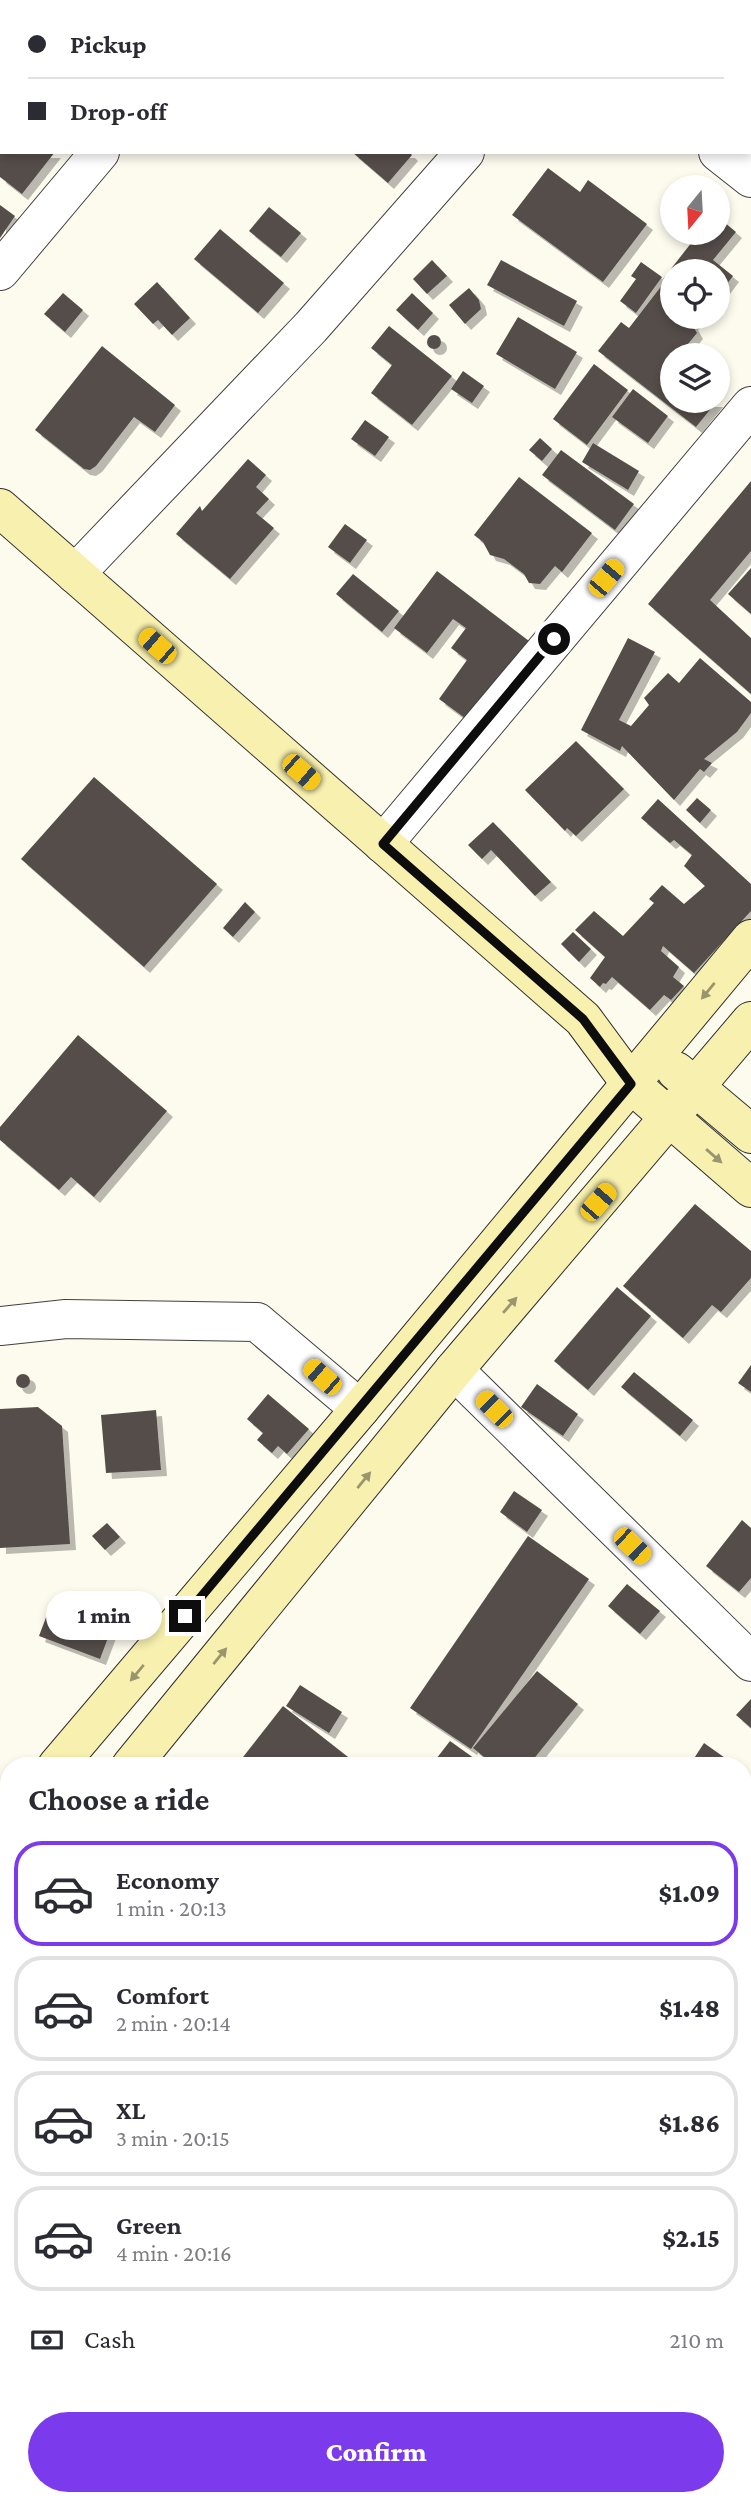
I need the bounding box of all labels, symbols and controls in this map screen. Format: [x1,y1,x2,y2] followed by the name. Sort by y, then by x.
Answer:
[70,30,147,59] text: Pickup
[70,97,167,126] text: Drop-off
[660,175,730,245] north arrow
[660,175,730,413] map controls
[660,259,730,329] button: locate
[660,343,730,413] button: layers
[585,555,628,601] car
[538,623,570,655] route start
[135,624,180,668] car
[279,750,324,794] car
[700,982,715,1000] one-way arrow
[705,1148,723,1164] one-way arrow
[577,1179,620,1225] car
[502,1296,518,1314] one-way arrow
[300,1355,345,1399] car
[472,1387,517,1431] car
[356,1471,371,1488] one-way arrow
[610,1524,655,1568] car
[45,1592,160,1640] callout: 1 min
[169,1600,201,1632] route end
[77,1602,131,1628] text: 1 min
[212,1647,228,1665] one-way arrow
[129,1664,145,1682] one-way arrow
[28,1781,209,1817] text: Choose a ride
[32,1862,95,1925] icon: car
[116,1866,219,1895] text: Economy
[659,1879,720,1908] text: $1.09
[116,1895,227,1921] text: 1 min · 20:13
[32,1977,95,2040] icon: car
[116,1981,209,2010] text: Comfort
[659,1994,720,2023] text: $1.48
[116,2010,231,2036] text: 2 min · 20:14
[32,2092,95,2155] icon: car
[116,2096,145,2125] text: XL
[659,2109,720,2138] text: $1.86
[116,2125,230,2151] text: 3 min · 20:15
[32,2207,95,2270] icon: car
[116,2211,182,2240] text: Green
[662,2224,720,2253] text: $2.15
[116,2240,232,2266] text: 4 min · 20:16
[28,2321,66,2359] icon: cash
[84,2325,135,2354] text: Cash
[670,2327,724,2353] text: 210 m
[28,2412,724,2492] button: Confirm

